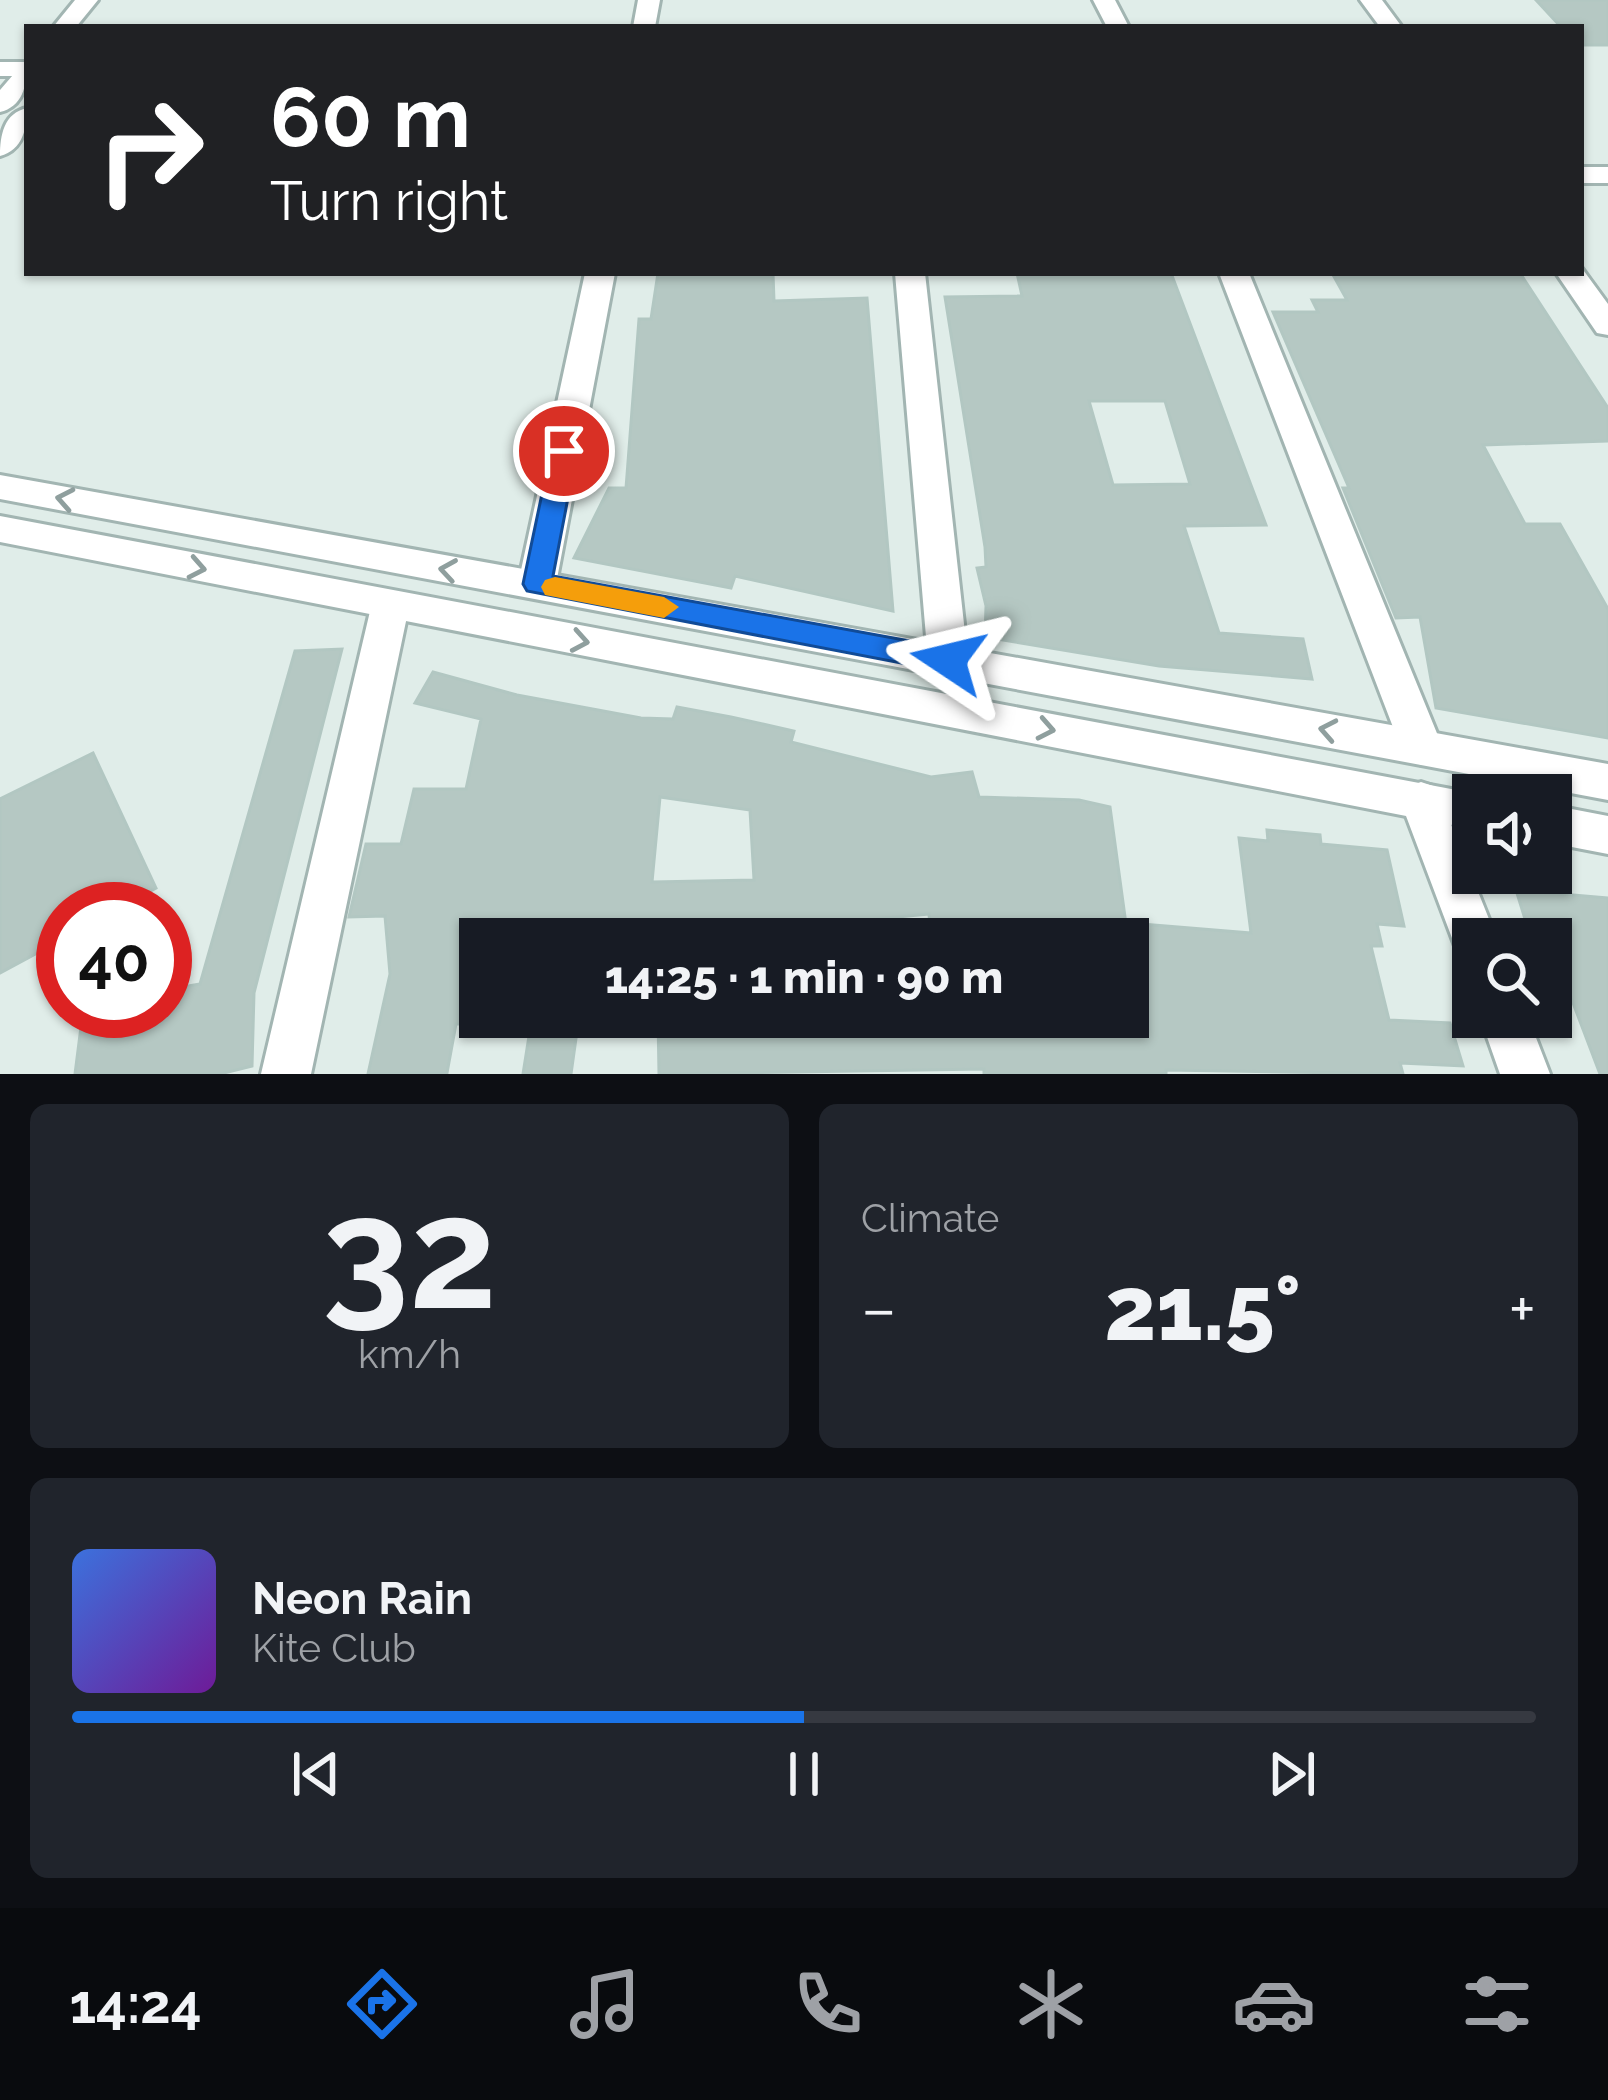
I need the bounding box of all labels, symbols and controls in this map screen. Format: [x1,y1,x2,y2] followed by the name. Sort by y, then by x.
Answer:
[270,68,471,167] text: 60 m
[72,72,228,228] icon: right
[270,169,508,233] text: Turn right
[513,400,615,502] pin
[531,418,597,484] icon: arrive
[55,487,75,513] one-way arrow
[187,554,207,580] one-way arrow
[439,558,459,583] one-way arrow
[885,597,1011,723] position arrow
[570,627,590,653] one-way arrow
[1036,715,1056,741] one-way arrow
[1318,719,1338,744] one-way arrow
[1452,774,1572,1038] map controls
[1452,774,1572,894] button: sound
[36,882,192,1038] speed limit sign: 40
[1452,918,1572,1038] button: search
[605,951,1003,1004] text: 14:25 · 1 min · 90 m
[322,1161,497,1345] text: 32
[861,1195,999,1241] text: Climate
[1104,1255,1301,1361] text: 21.5°
[861,1270,897,1347] text: −
[1509,1270,1536,1347] text: +
[358,1331,461,1377] text: km/h
[252,1572,472,1625] text: Neon Rain
[252,1625,416,1671] text: Kite Club
[283,1741,349,1807] icon: previous
[771,1741,837,1807] icon: pause
[1259,1741,1325,1807] icon: next
[340,1962,424,2046] icon: directions
[563,1962,647,2046] icon: music
[786,1962,870,2046] icon: phone
[1009,1962,1093,2046] icon: climate
[1232,1962,1316,2046] icon: car
[1455,1962,1539,2046] icon: filters
[69,1972,202,2036] text: 14:24

